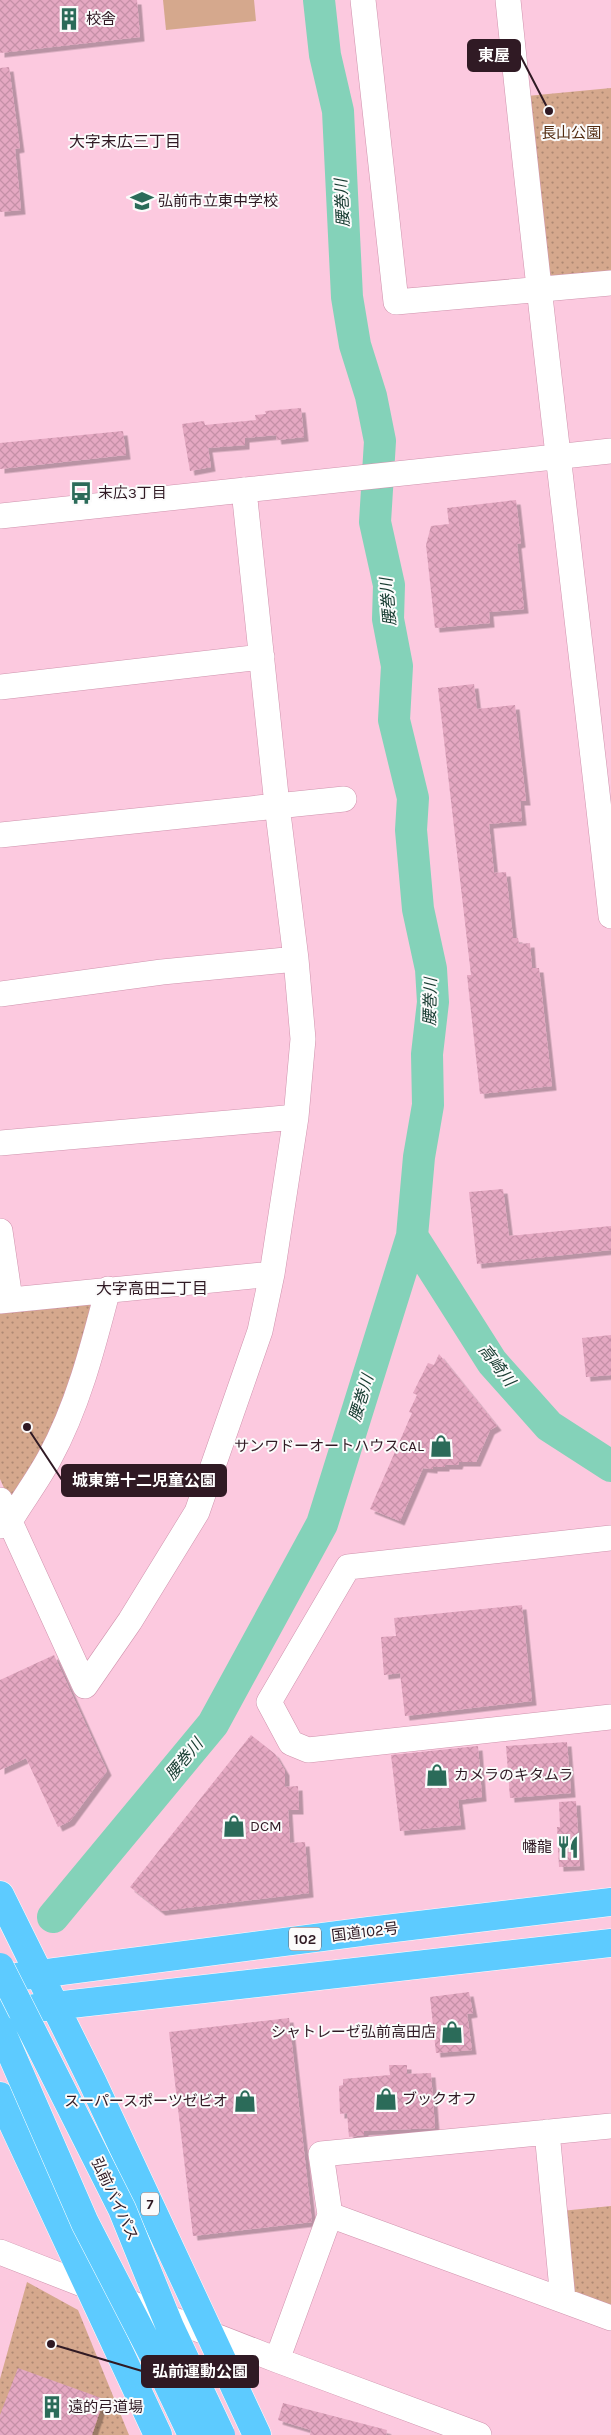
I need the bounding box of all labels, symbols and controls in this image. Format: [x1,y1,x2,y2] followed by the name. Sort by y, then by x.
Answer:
[56,6,82,32] building icon: 校舎
[86,10,116,28] place label: 校舎
[468,40,520,71] callout: 東屋
[478,46,510,65] text: 東屋
[541,124,601,142] park label: 長山公園
[69,132,181,151] district label: 大字末広三丁目
[331,177,353,227] water label: 腰巻川
[129,188,155,214] school or university icon: 弘前市立東中学校
[158,192,278,210] place label: 弘前市立東中学校
[68,480,94,506] bus stop icon: 末広3丁目
[98,484,167,502] place label: 末広3丁目
[376,575,400,627] water label: 腰巻川
[420,976,440,1026] water label: 腰巻川
[96,1279,208,1298] district label: 大字高田二丁目
[475,1340,520,1391] water label: 高崎川
[345,1370,378,1424] water label: 腰巻川
[428,1433,454,1459] shop icon: サンワドーオートハウスCAL
[234,1437,424,1455] place label: サンワドーオートハウスCAL
[62,1465,226,1496] callout: 城東第十二児童公園
[72,1471,216,1490] text: 城東第十二児童公園
[161,1733,208,1783] water label: 腰巻川
[424,1762,450,1788] shop icon: カメラのキタムラ
[454,1766,573,1784] place label: カメラのキタムラ
[221,1813,247,1839] shop icon: DCM
[250,1817,282,1835] place label: DCM
[555,1834,581,1860] restaurant icon: 幡龍
[522,1838,552,1856] place label: 幡龍
[330,1919,400,1945] street label: 国道102号
[289,1928,321,1950] road number: 102
[439,2019,465,2045] shop icon: シャトレーゼ弘前高田店
[271,2023,436,2041] place label: シャトレーゼ弘前高田店
[373,2086,399,2112] shop icon: ブックオフ
[232,2088,258,2114] shop icon: スーパースポーツゼビオ
[402,2090,477,2108] place label: ブックオフ
[64,2092,228,2110] place label: スーパースポーツゼビオ
[88,2155,142,2243] street label: 弘前バイパス
[141,2192,159,2216] road number: 7
[142,2356,258,2387] callout: 弘前運動公園
[152,2362,248,2381] text: 弘前運動公園
[39,2394,65,2420] building icon: 遠的弓道場
[68,2398,143,2416] place label: 遠的弓道場

